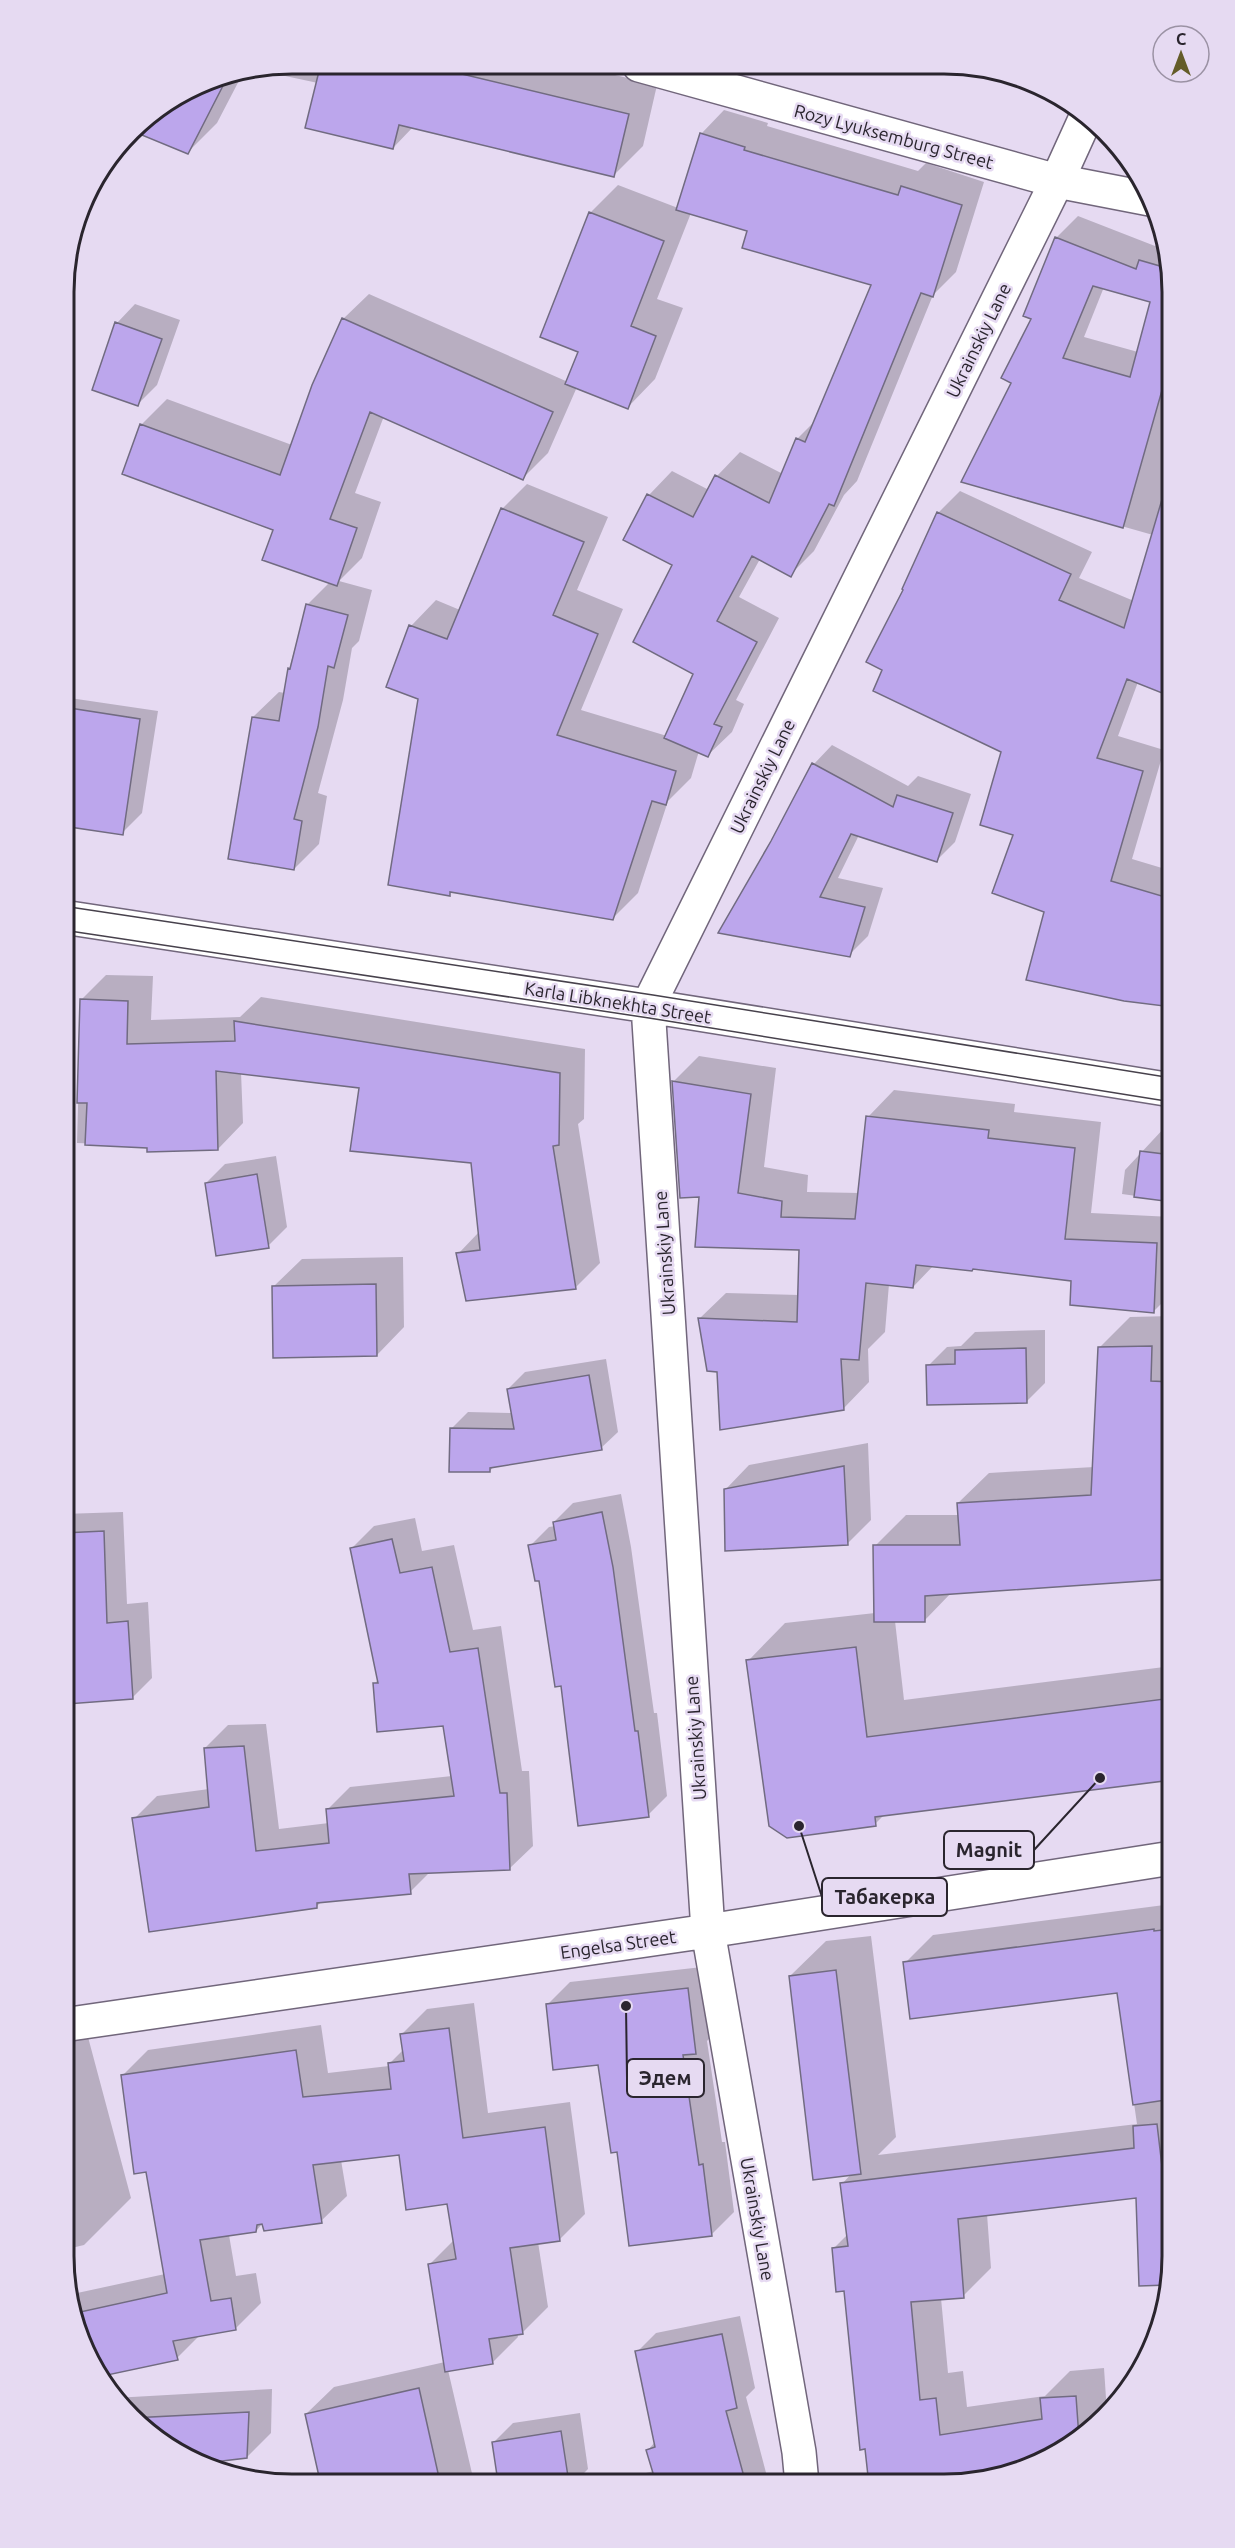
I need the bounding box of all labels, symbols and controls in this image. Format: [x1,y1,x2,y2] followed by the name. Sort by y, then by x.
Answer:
[1151,24,1211,84] north arrow
[1176,30,1186,48] text: С
[792,100,996,172] street label: Rozy Lyuksemburg Street
[942,280,1014,400] street label: Ukrainskiy Lane
[726,716,798,836] street label: Ukrainskiy Lane
[523,977,713,1027] street label: Karla Libknekhta Street
[650,1190,678,1316] street label: Ukrainskiy Lane
[681,1675,709,1801] street label: Ukrainskiy Lane
[944,1831,1034,1869] callout: Magnit
[956,1838,1023,1861] text: Magnit
[822,1878,947,1916] callout: Табакерка
[835,1885,935,1908] text: Табакерка
[559,1926,677,1962] street label: Engelsa Street
[627,2059,704,2097] callout: Эдем
[639,2066,691,2089] text: Эдем
[737,2156,779,2282] street label: Ukrainskiy Lane

